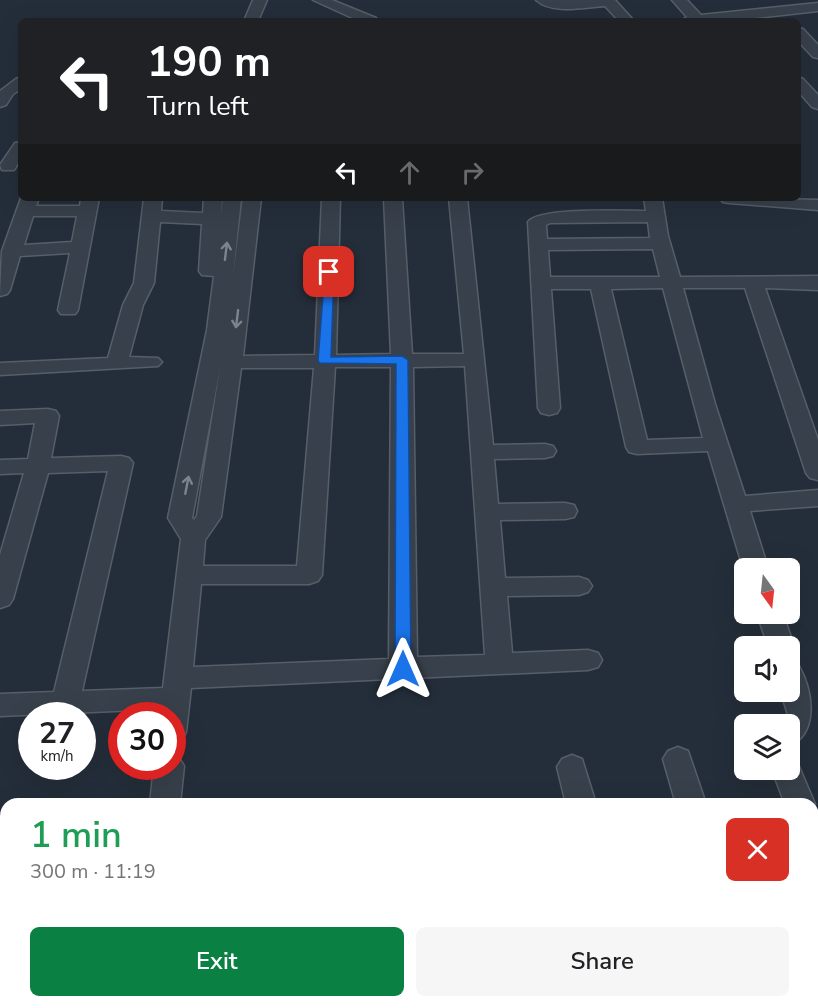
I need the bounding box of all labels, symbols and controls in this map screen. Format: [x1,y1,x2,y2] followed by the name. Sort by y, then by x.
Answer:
[147,34,271,91] text: 190 m
[48,42,126,120] icon: left
[147,88,248,125] text: Turn left
[330,156,363,189] icon: left
[393,156,426,189] icon: ahead
[456,156,489,189] icon: right
[220,242,231,262] one-way arrow
[303,246,354,297] pin
[312,255,345,288] icon: arrive
[232,308,243,328] one-way arrow
[182,475,193,495] one-way arrow
[734,558,800,624] north arrow
[734,558,800,780] map controls
[734,636,800,702] button: sound
[371,637,435,701] position arrow
[108,702,186,780] speed limit sign: 30
[39,713,75,754] text: 27
[734,714,800,780] button: layers
[40,746,74,766] text: km/h
[30,811,122,860] text: 1 min
[726,818,789,881] button: close
[30,858,156,885] text: 300 m · 11:19
[30,927,404,996] button: Exit
[416,927,789,996] button: Share

